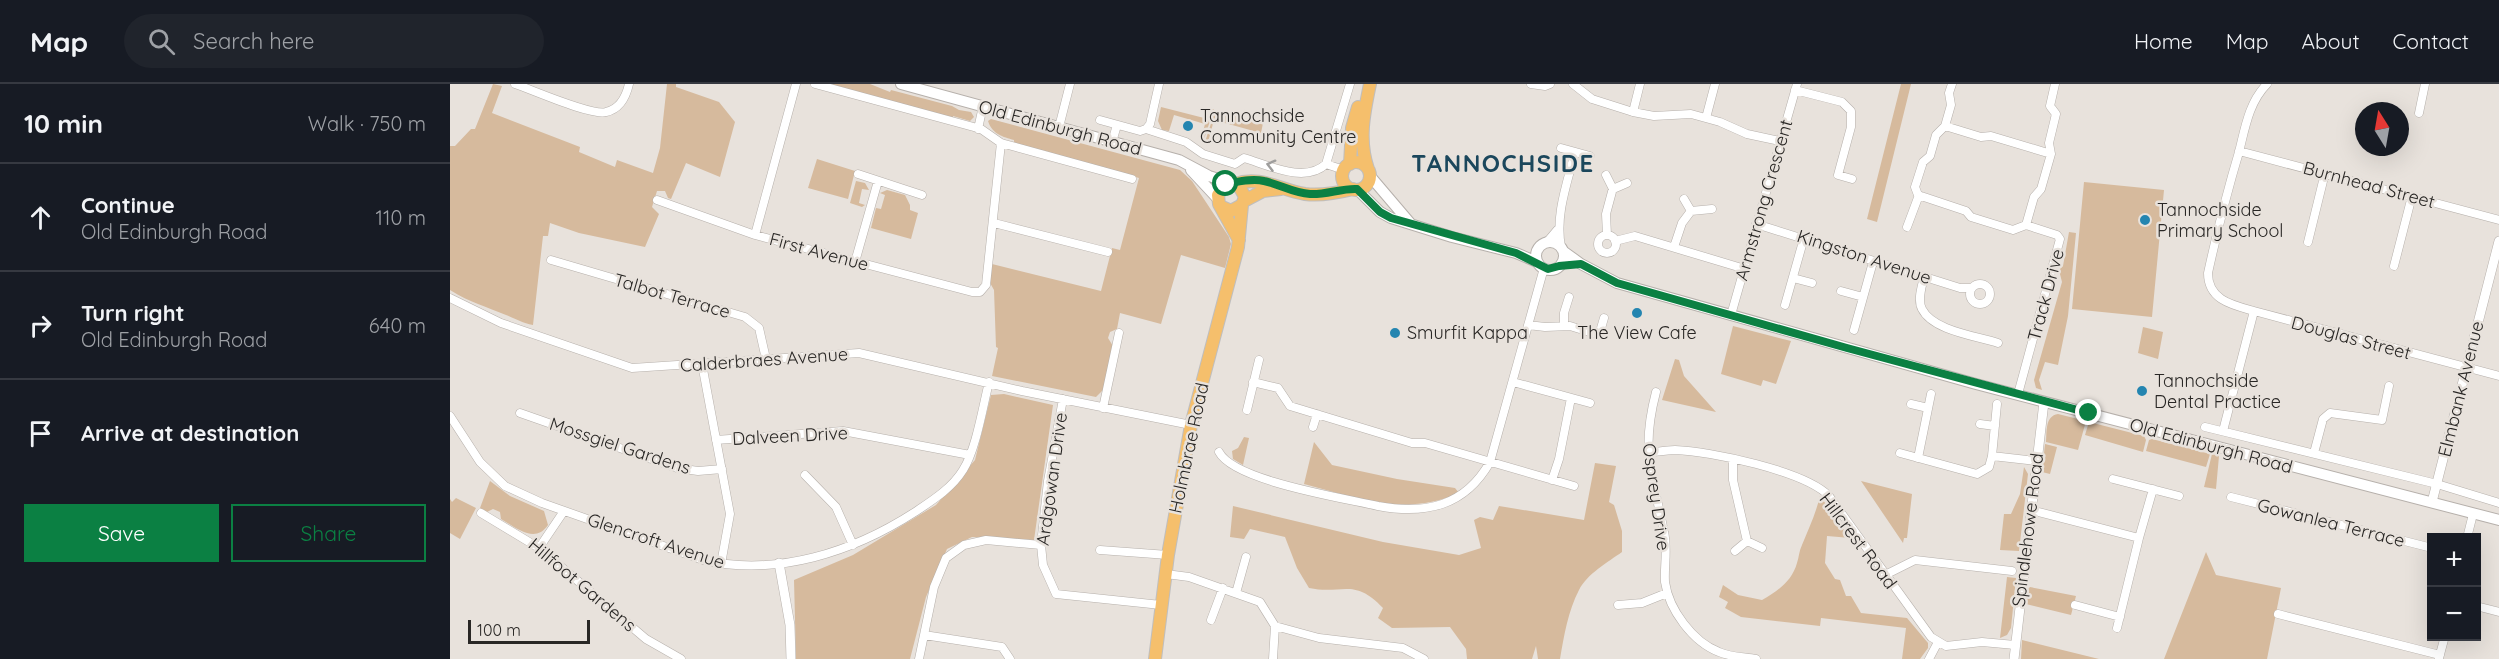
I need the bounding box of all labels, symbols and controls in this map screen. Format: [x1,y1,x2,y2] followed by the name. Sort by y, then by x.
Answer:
[124,14,544,68] search box
[30,24,88,59] text: Map
[145,25,178,58] icon: search
[193,27,315,55] text: Search here
[2134,28,2193,54] text: Home
[2226,28,2269,54] text: Map
[2302,28,2360,54] text: About
[2393,28,2469,54] text: Contact
[976,95,1144,160] street label: Old Edinburgh Road
[2355,102,2409,156] north arrow
[1200,104,1356,148] place label: Tannochside Community Centre
[24,107,103,140] text: 10 min
[308,111,426,136] text: Walk · 750 m
[1730,117,1798,283] street label: Armstrong Crescent
[1181,119,1195,133] marker: Tannochside Community Centre
[1411,148,1595,178] district label: TANNOCHSIDE
[2301,156,2438,213] street label: Burnhead Street
[1266,160,1276,173] one-way arrow
[1212,170,1238,196] route start
[81,191,175,219] text: Continue
[2157,198,2283,242] place label: Tannochside Primary School
[24,201,57,234] icon: ahead
[376,205,426,230] text: 110 m
[2138,213,2152,227] marker: Tannochside Primary School
[81,219,267,244] text: Old Edinburgh Road
[1794,224,1934,289] street label: Kingston Avenue
[767,227,871,276] street label: First Avenue
[2022,246,2069,344] street label: Track Drive
[611,268,733,323] street label: Talbot Terrace
[81,299,185,327] text: Turn right
[1630,306,1644,320] marker: The View Cafe
[24,309,57,342] icon: right
[2289,311,2413,365] street label: Douglas Street
[369,313,426,338] text: 640 m
[2433,319,2489,459] street label: Elmbank Avenue
[1407,321,1528,344] place label: Smurfit Kappa
[1577,321,1697,344] place label: The View Cafe
[1388,326,1402,340] marker: Smurfit Kappa
[81,327,267,352] text: Old Edinburgh Road
[679,342,849,377] street label: Calderbraes Avenue
[2154,369,2281,413] place label: Tannochside Dental Practice
[1163,381,1214,515] street label: Holmbrae Road
[2135,384,2149,398] marker: Tannochside Dental Practice
[2075,399,2101,425] route end
[1031,411,1072,547] street label: Ardgowan Drive
[547,412,694,479] street label: Mossgiel Gardens
[2127,413,2295,478] street label: Old Edinburgh Road
[24,417,57,450] icon: arrive
[81,419,299,447] text: Arrive at destination
[731,421,848,450] street label: Dalveen Drive
[1638,442,1675,552] street label: Osprey Drive
[2007,452,2048,608] street label: Spindlehowe Road
[1815,488,1902,594] street label: Hillcrest Road
[2255,493,2407,552] street label: Gowanlea Terrace
[24,504,219,562] button: Save
[231,504,426,562] button: Share
[585,508,728,574] street label: Glencroft Avenue
[524,533,641,636] street label: Hillfoot Gardens
[2427,533,2481,641] map controls
[2427,533,2481,587] button: +
[2427,587,2481,641] button: −
[468,617,590,644] scale bar
[477,620,521,640] text: 100 m

